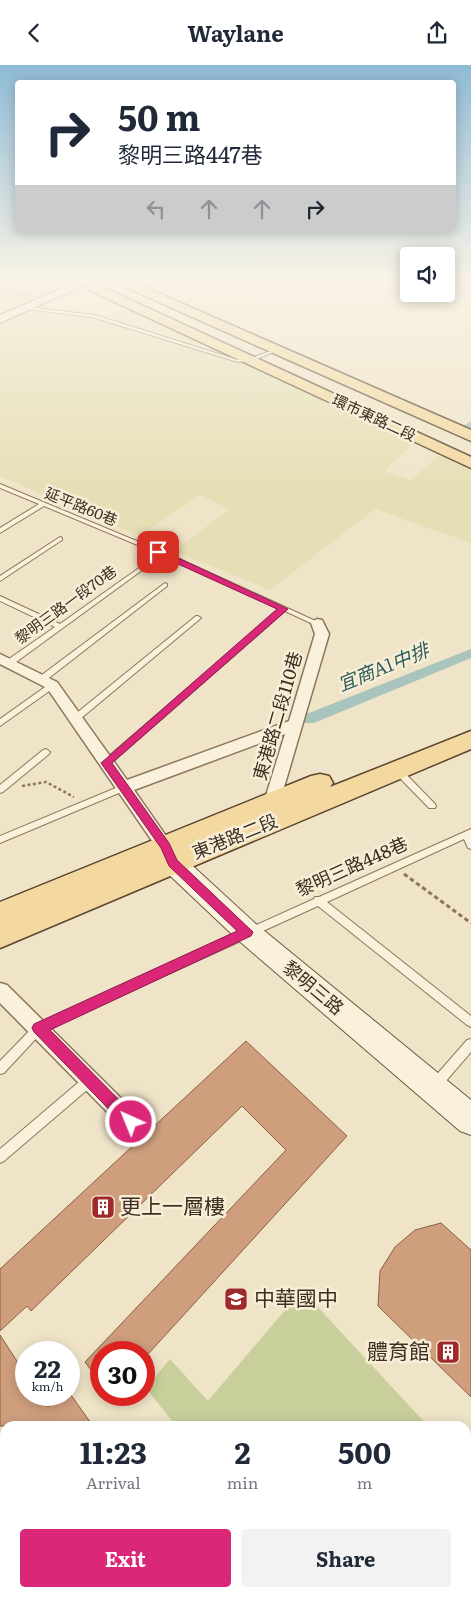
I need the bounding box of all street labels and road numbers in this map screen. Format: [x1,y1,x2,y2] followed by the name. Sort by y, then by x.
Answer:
[329,387,420,446] street label: 環市東路二段
[42,481,121,531] street label: 延平路60巷
[9,559,121,649] street label: 黎明三路一段70巷
[245,648,308,783] street label: 東港路二段110巷
[188,806,281,865] street label: 東港路二段
[291,829,412,902] street label: 黎明三路448巷
[278,953,350,1020] street label: 黎明三路

